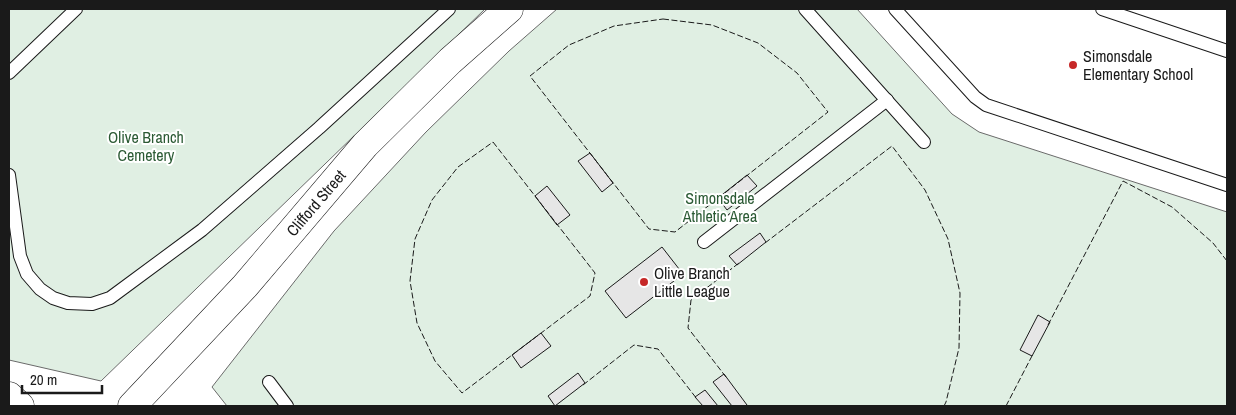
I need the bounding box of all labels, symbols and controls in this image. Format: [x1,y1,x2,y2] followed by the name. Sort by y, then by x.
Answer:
[1083,45,1193,85] place label: Simonsdale Elementary School
[1067,59,1079,71] marker: Simonsdale Elementary School
[108,126,184,166] park label: Olive Branch Cemetery
[281,165,351,241] street label: Clifford Street
[682,187,758,227] park label: Simonsdale Athletic Area
[654,262,730,302] place label: Olive Branch Little League
[638,276,650,288] marker: Olive Branch Little League
[22,362,102,394] scale bar
[30,369,57,390] text: 20 m

